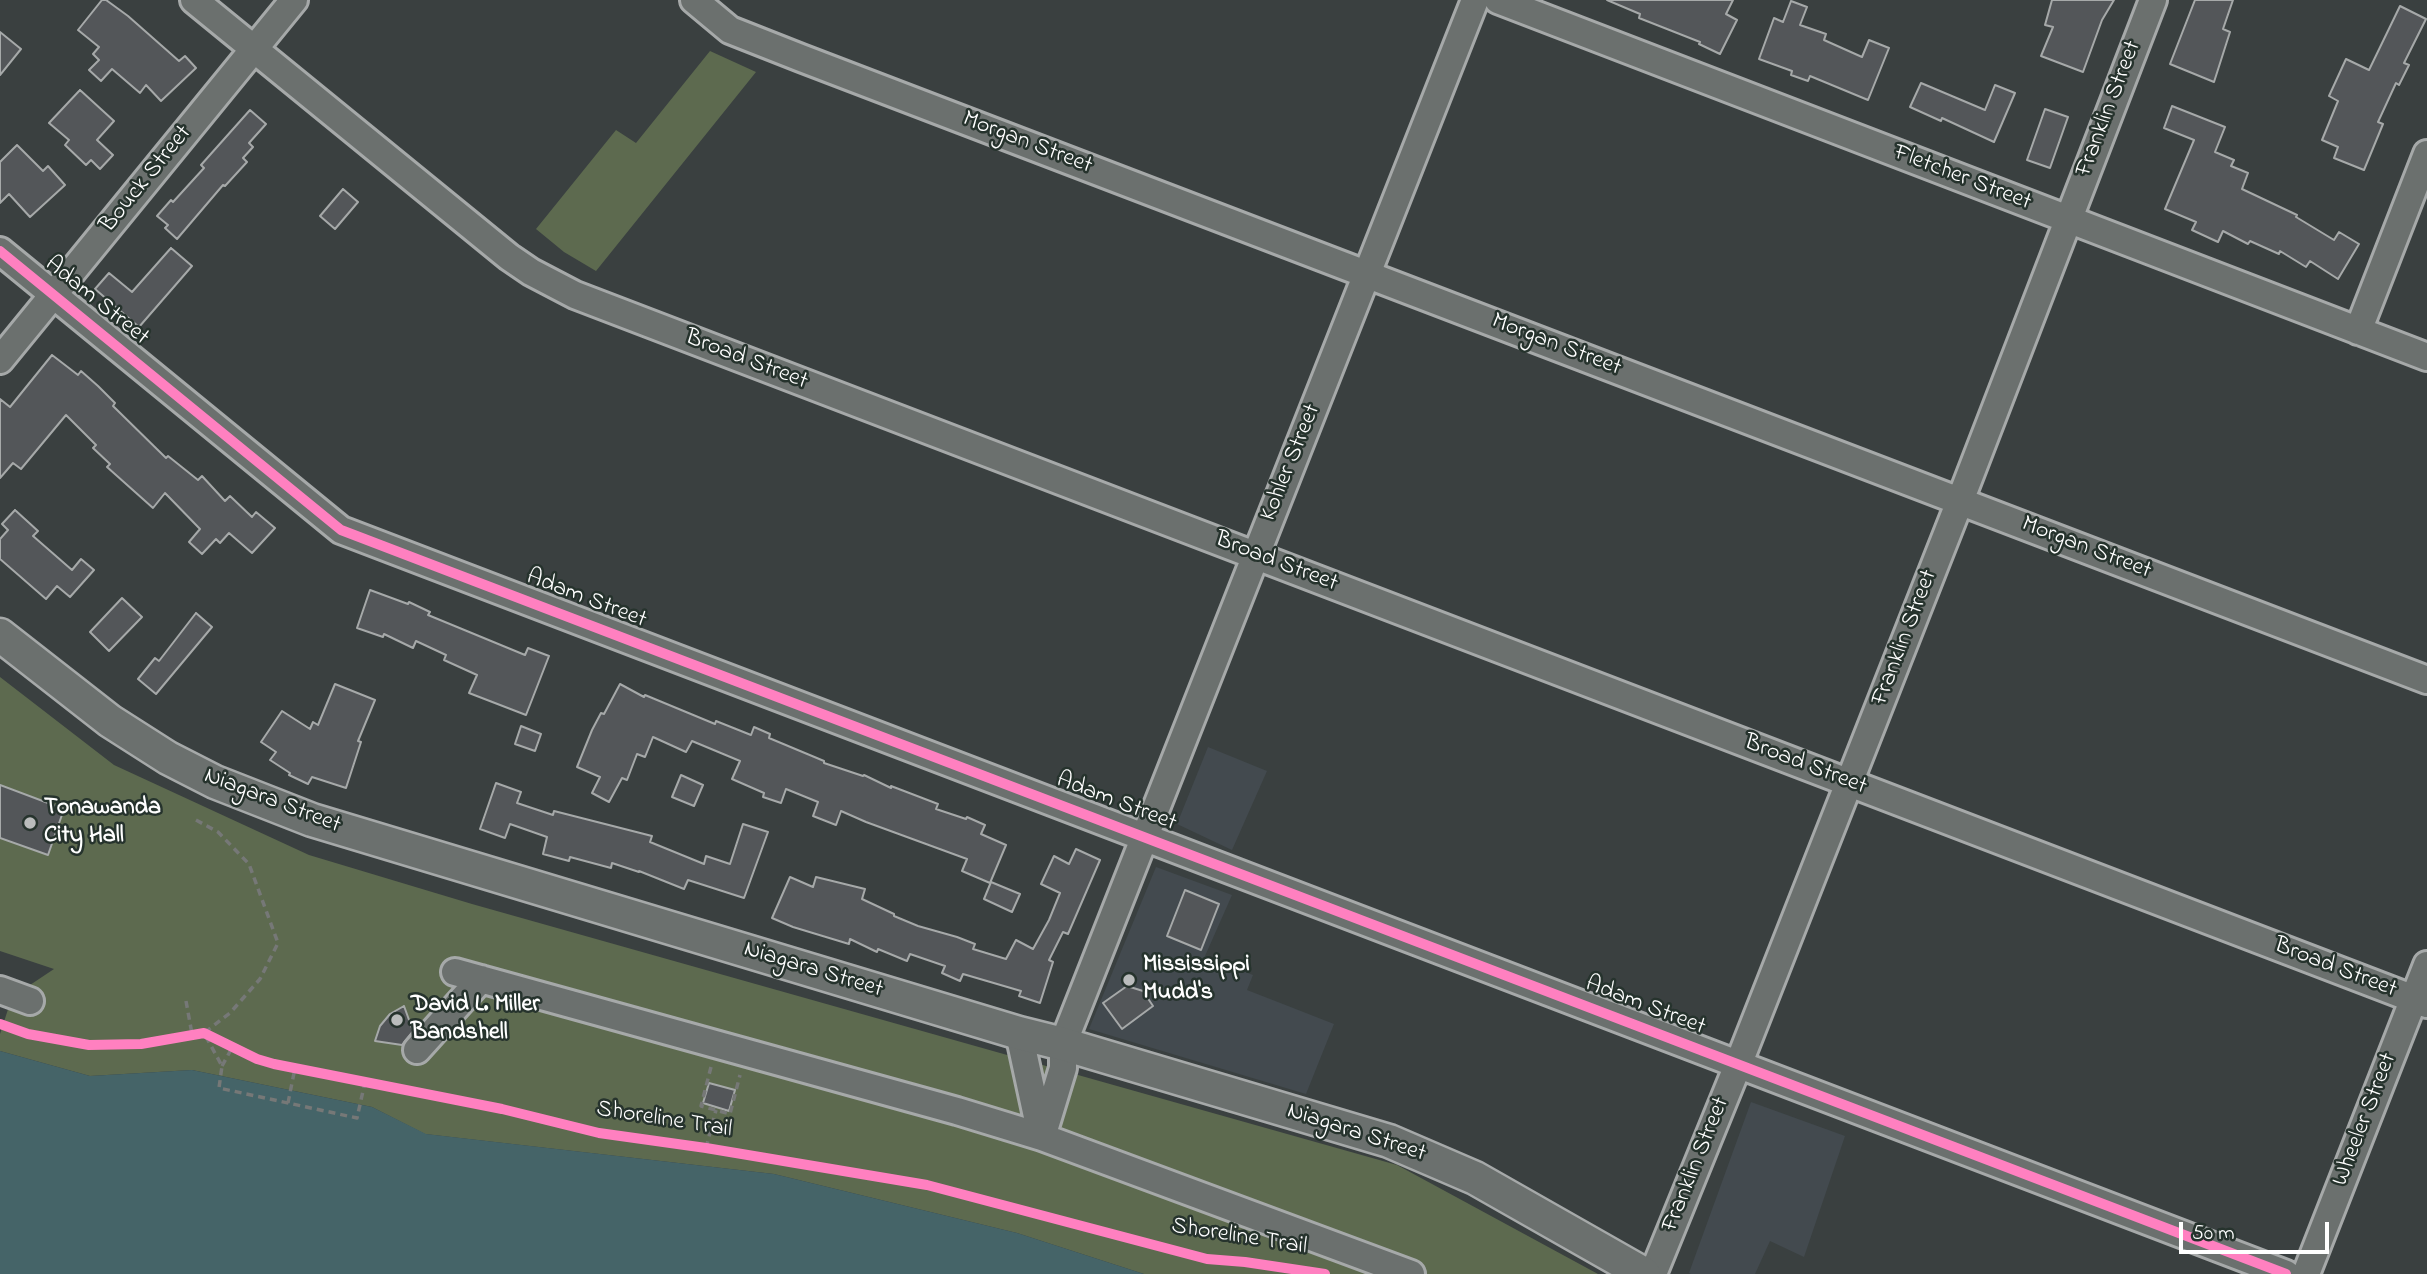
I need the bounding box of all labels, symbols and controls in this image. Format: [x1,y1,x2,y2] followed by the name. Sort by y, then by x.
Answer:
[2071,37,2149,181] street label: Franklin Street
[958,106,1096,182] street label: Morgan Street
[95,120,199,240] street label: Bouck Street
[1889,140,2035,218] street label: Fletcher Street
[38,251,154,353] street label: Adam Street
[1487,308,1625,384] street label: Morgan Street
[681,324,811,398] street label: Broad Street
[1256,400,1328,526] street label: Kohler Street
[2017,511,2155,587] street label: Morgan Street
[1211,526,1341,600] street label: Broad Street
[522,564,650,636] street label: Adam Street
[1867,566,1945,710] street label: Franklin Street
[1740,729,1870,803] street label: Broad Street
[200,763,344,841] street label: Niagara Street
[1052,767,1180,839] street label: Adam Street
[44,795,161,851] place label: Tonawanda City Hall
[22,815,38,831] marker: Tonawanda City Hall
[2270,932,2400,1006] street label: Broad Street
[740,936,886,1006] street label: Niagara Street
[1143,952,1250,1008] place label: Mississippi Mudd's
[1581,971,1709,1043] street label: Adam Street
[1121,972,1137,988] marker: Mississippi Mudd's
[411,992,540,1048] place label: David L. Miller Bandshell
[389,1012,405,1028] marker: David L. Miller Bandshell
[2327,1049,2405,1191] street label: Wheeler Street
[1657,1093,1737,1237] street label: Franklin Street
[594,1096,734,1146] street label: Shoreline Trail
[1283,1098,1429,1170] street label: Niagara Street
[2182,1208,2332,1252] scale bar
[1169,1213,1309,1263] street label: Shoreline Trail
[2192,1219,2235,1249] text: 50 m

